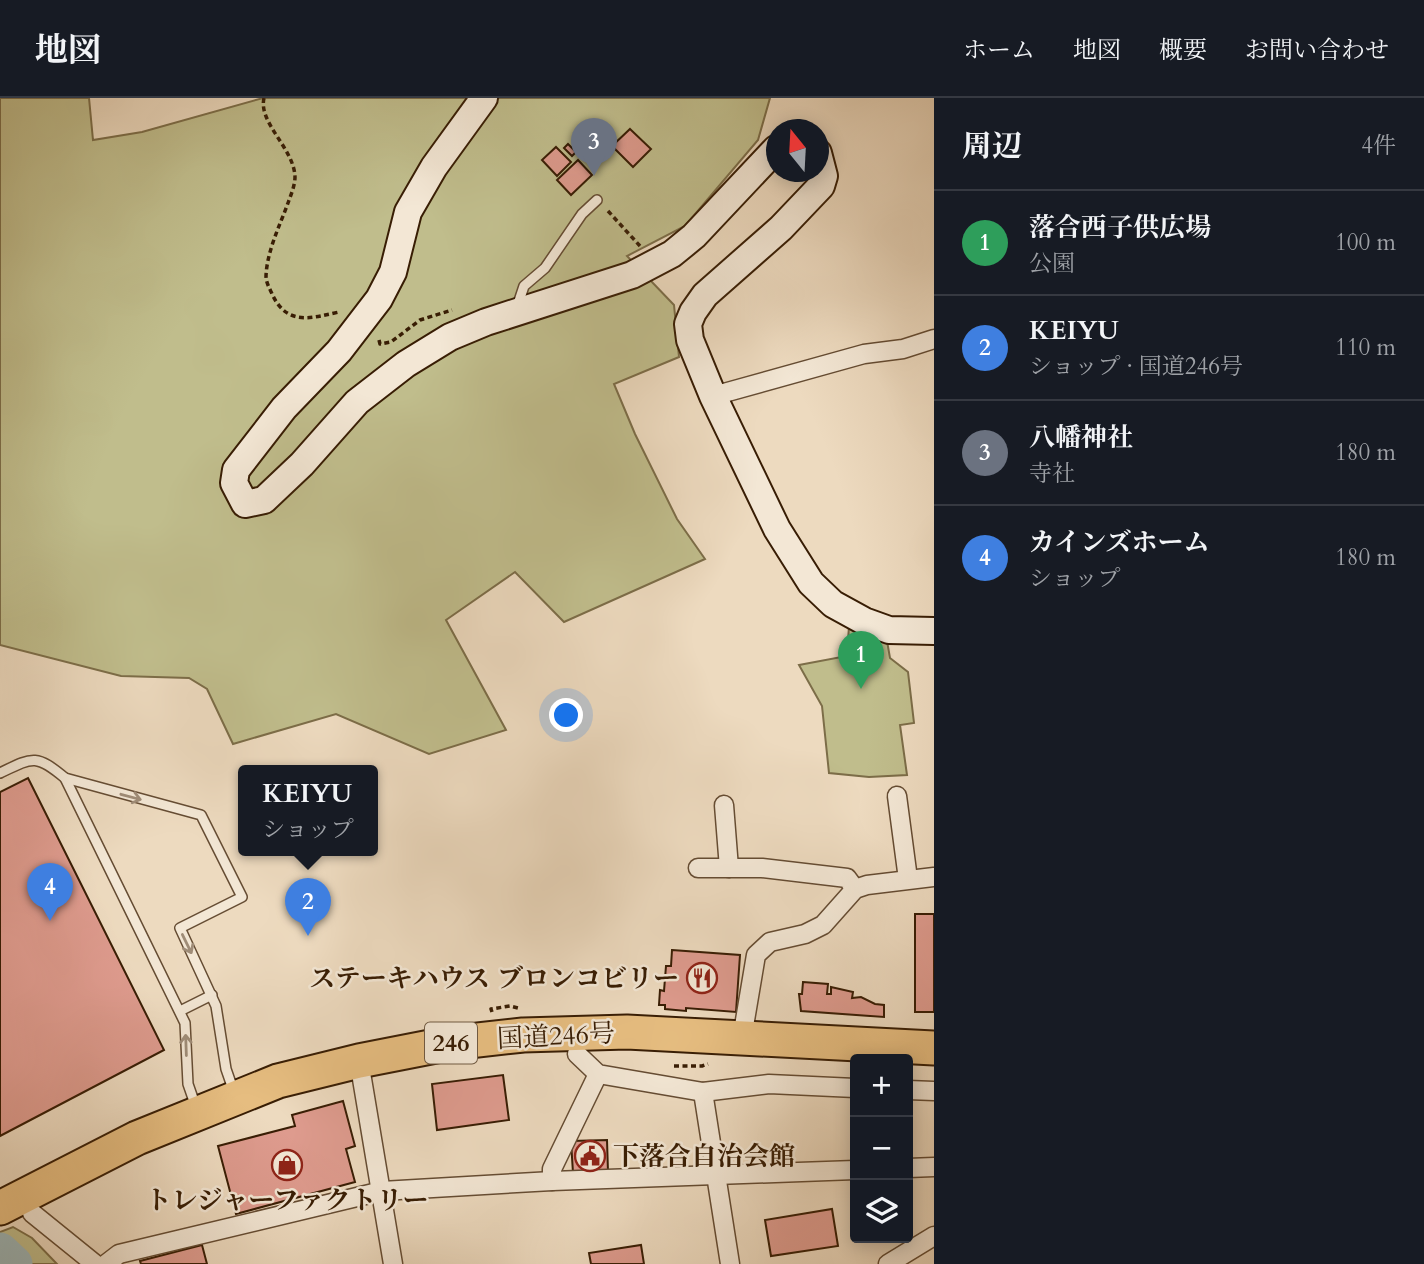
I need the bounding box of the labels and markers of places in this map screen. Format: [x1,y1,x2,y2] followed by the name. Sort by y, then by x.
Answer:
[571,118,617,176] pin: 3
[838,631,884,689] pin: 1
[27,863,73,921] pin: 4
[285,878,331,936] pin: 2
[309,961,679,996] place label: ステーキハウス ブロンコビリー
[685,961,719,995] restaurant icon: ステーキハウス ブロンコビリー
[573,1139,607,1173] public building icon: 下落合自治会館
[613,1139,795,1174] place label: 下落合自治会館
[270,1148,304,1182] shop icon: トレジャーファクトリー
[145,1183,429,1218] place label: トレジャーファクトリー

